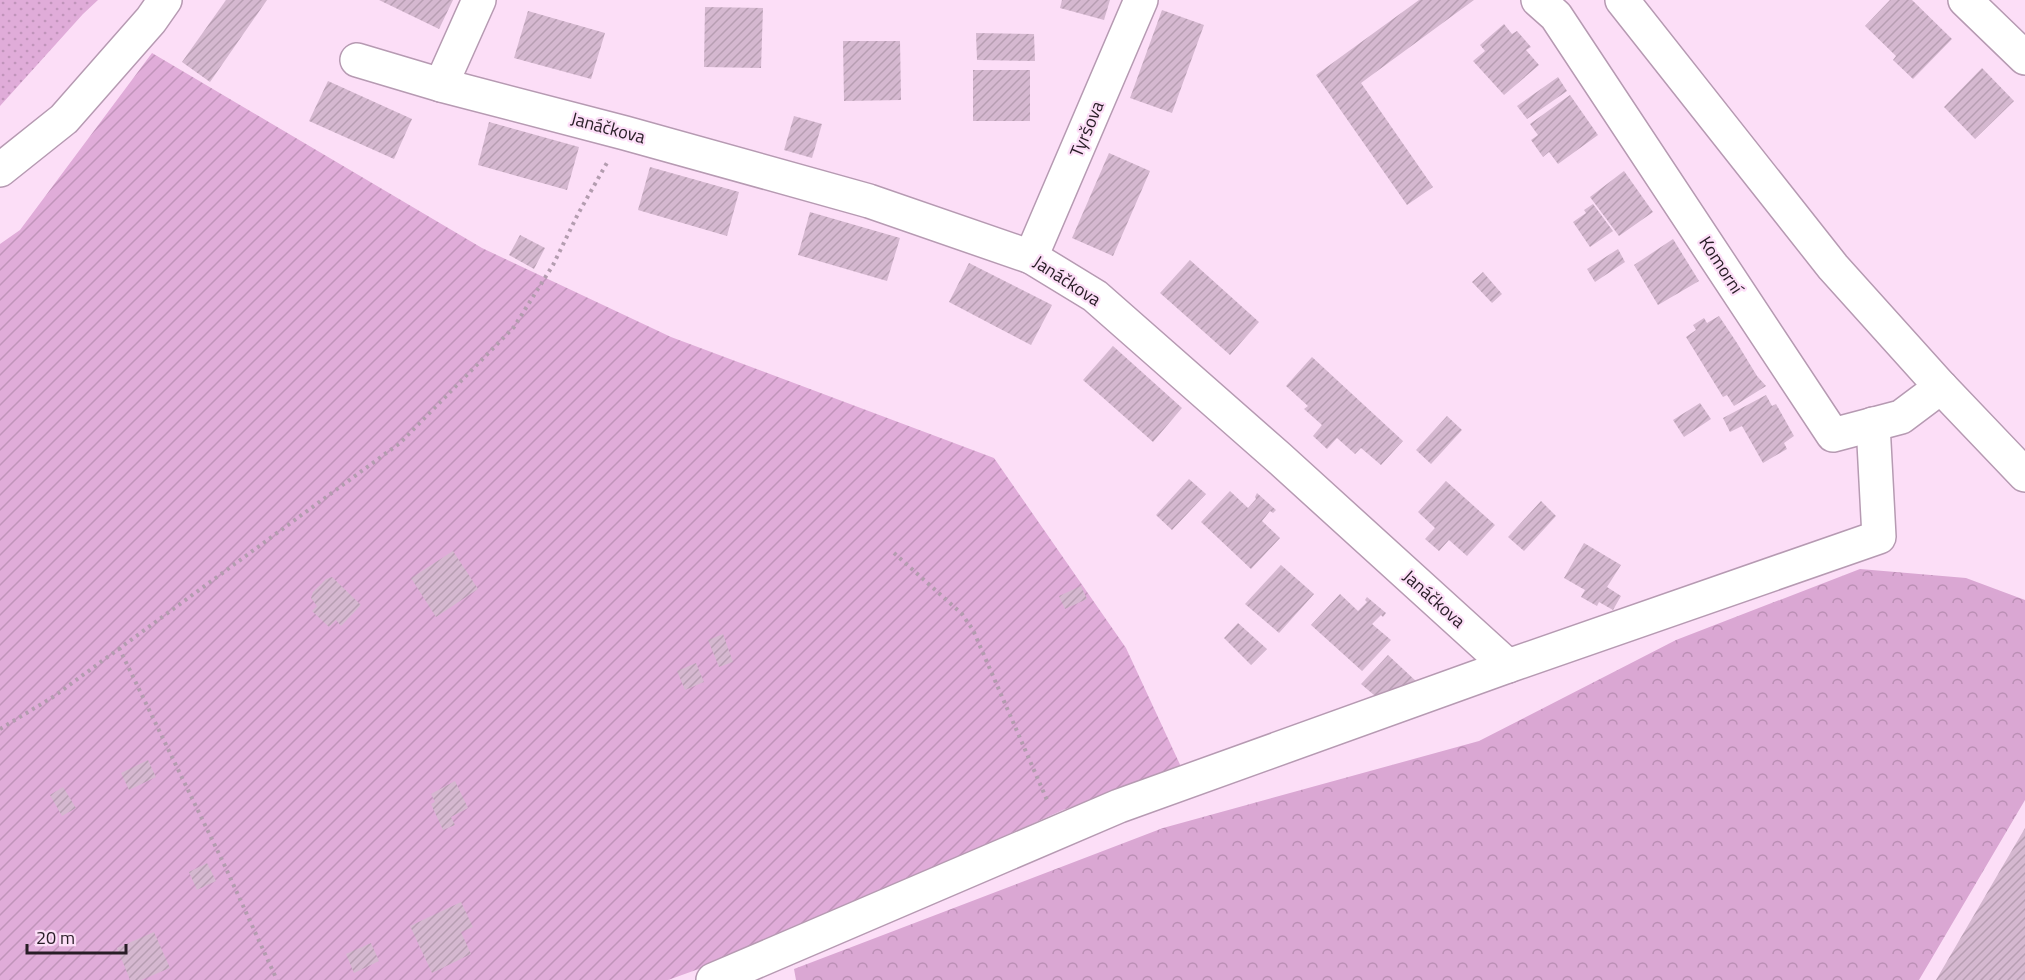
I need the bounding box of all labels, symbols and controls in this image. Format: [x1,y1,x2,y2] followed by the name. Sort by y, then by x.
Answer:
[1063,97,1110,161] street label: Tyršova
[568,105,648,150] street label: Janáčkova
[1693,231,1751,301] street label: Komorní
[1028,249,1107,313] street label: Janáčkova
[1397,563,1472,634] street label: Janáčkova
[27,917,126,955] scale bar
[36,924,75,951] text: 20 m

